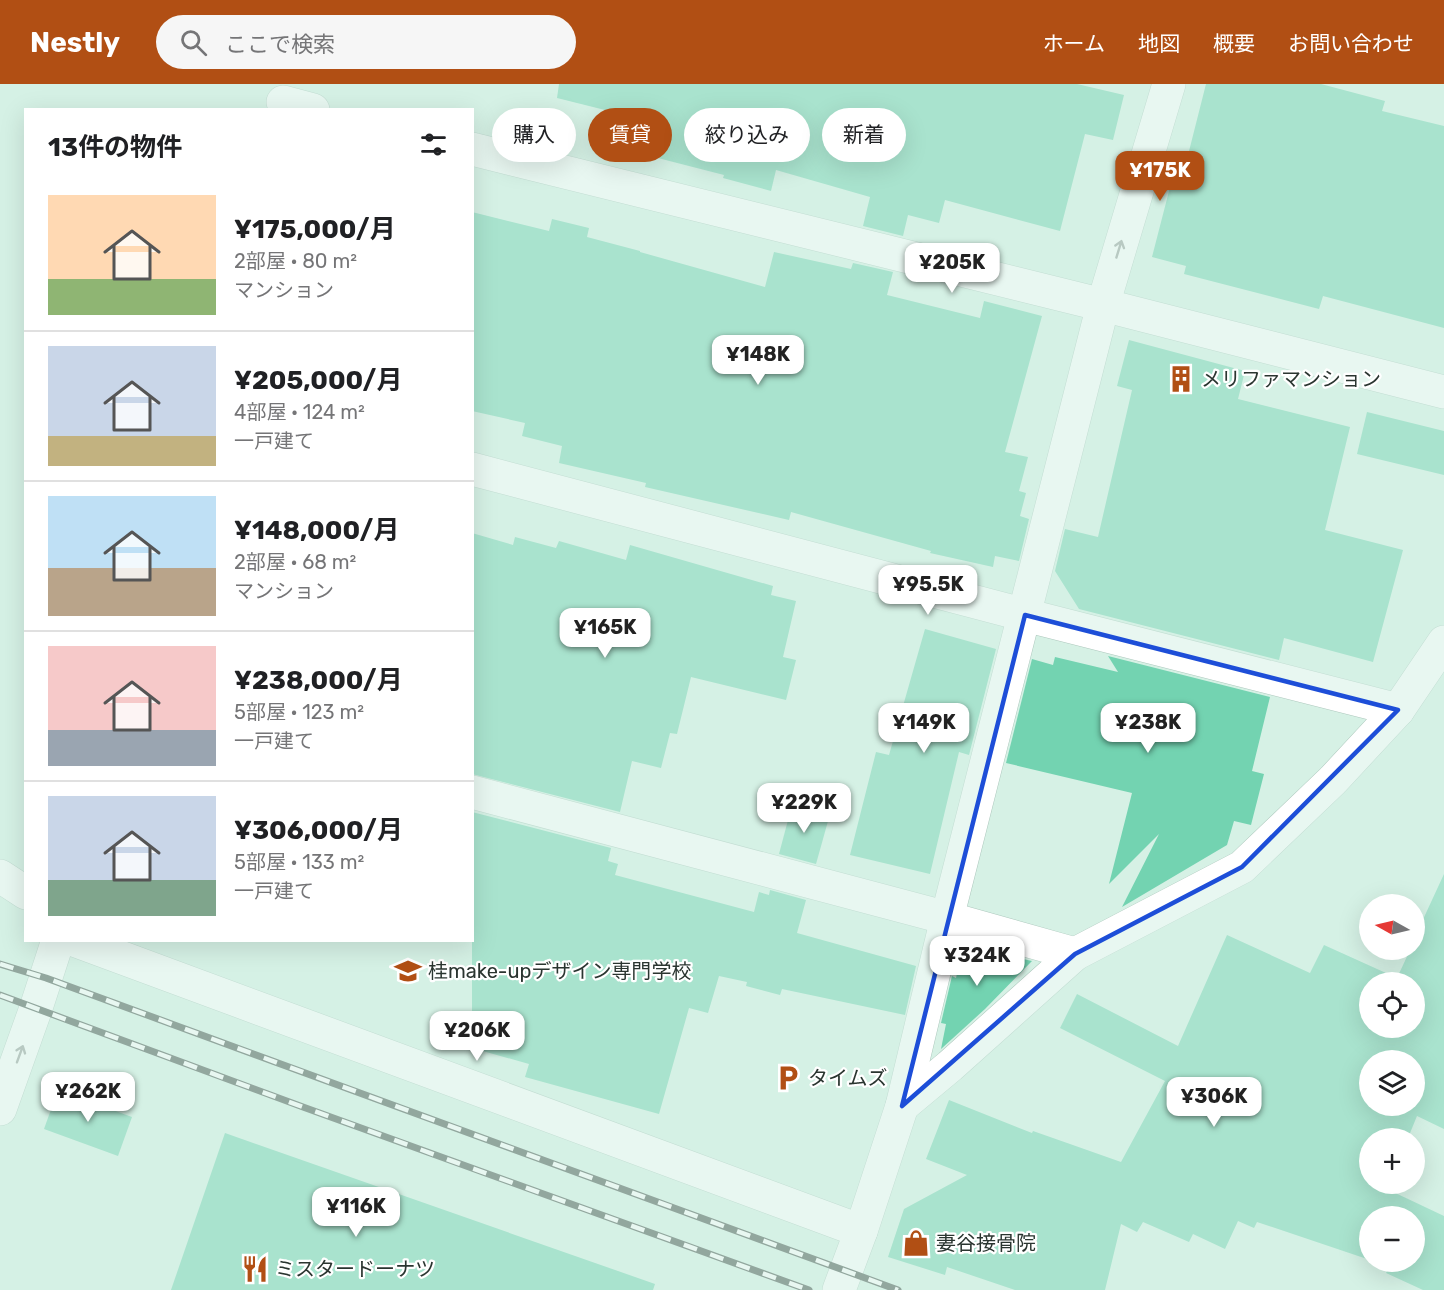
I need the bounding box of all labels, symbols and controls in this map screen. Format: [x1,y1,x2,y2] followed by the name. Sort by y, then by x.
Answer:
[156,15,576,69] search box
[30,26,120,59] text: Nestly
[177,26,210,59] icon: search
[225,31,335,58] text: ここで検索
[1043,31,1105,56] text: ホーム
[1138,31,1180,56] text: 地図
[1213,31,1255,56] text: 概要
[1288,31,1414,56] text: お問い合わせ
[492,108,576,162] chip: 購入
[588,108,672,162] chip: 賃貸
[684,108,810,162] chip: 絞り込み
[822,108,906,162] chip: 新着
[417,128,450,161] icon: filters
[48,132,182,163] text: 13件の物件
[1118,151,1202,202] pin: ¥175K
[1129,158,1191,182] text: ¥175K
[234,214,396,245] text: ¥175,000/月
[96,219,168,291] icon: home
[1114,240,1125,259] one-way arrow
[910,243,994,294] pin: ¥205K
[234,249,357,273] text: 2部屋 · 80 m²
[919,250,985,274] text: ¥205K
[234,278,334,302] text: マンション
[716,335,800,386] pin: ¥148K
[726,342,790,366] text: ¥148K
[1166,364,1196,394] building icon: メリファマンション
[234,365,402,396] text: ¥205,000/月
[1201,367,1381,391] place label: メリファマンション
[96,370,168,442] icon: home
[234,400,365,424] text: 4部屋 · 124 m²
[234,429,314,453] text: 一戸建て
[234,515,399,546] text: ¥148,000/月
[96,520,168,592] icon: home
[234,550,356,574] text: 2部屋 · 68 m²
[879,565,977,616] pin: ¥95.5K
[892,572,964,596] text: ¥95.5K
[234,579,334,603] text: マンション
[563,608,647,659] pin: ¥165K
[574,615,636,639] text: ¥165K
[234,665,403,696] text: ¥238,000/月
[96,670,168,742] icon: home
[234,700,364,724] text: 5部屋 · 123 m²
[882,703,966,754] pin: ¥149K
[1106,703,1190,754] pin: ¥238K
[892,710,956,734] text: ¥149K
[1115,710,1181,734] text: ¥238K
[234,729,314,753] text: 一戸建て
[762,783,846,834] pin: ¥229K
[771,790,837,814] text: ¥229K
[234,815,403,846] text: ¥306,000/月
[96,820,168,892] icon: home
[234,850,364,874] text: 5部屋 · 133 m²
[234,879,314,903] text: 一戸建て
[1359,894,1425,960] north arrow
[1359,894,1425,1272] map controls
[935,936,1019,987] pin: ¥324K
[944,943,1010,967] text: ¥324K
[393,956,423,986] school or university icon: 桂make-upデザイン専門学校
[428,959,692,983] place label: 桂make-upデザイン専門学校
[1359,972,1425,1038] button: locate
[435,1011,519,1062] pin: ¥206K
[444,1018,510,1042] text: ¥206K
[15,1045,26,1064] one-way arrow
[1359,1050,1425,1116] button: layers
[773,1063,803,1093] parking icon: タイムズ
[808,1066,888,1090] place label: タイムズ
[46,1072,130,1123] pin: ¥262K
[1172,1077,1256,1128] pin: ¥306K
[55,1079,121,1103] text: ¥262K
[1181,1084,1247,1108] text: ¥306K
[1359,1128,1425,1194] button: +
[314,1187,398,1238] pin: ¥116K
[326,1194,386,1218] text: ¥116K
[1359,1206,1425,1272] button: −
[901,1228,931,1258] shop icon: 妻谷接骨院
[936,1231,1036,1255] place label: 妻谷接骨院
[240,1254,270,1284] restaurant icon: ミスタードーナツ
[275,1257,435,1281] place label: ミスタードーナツ

